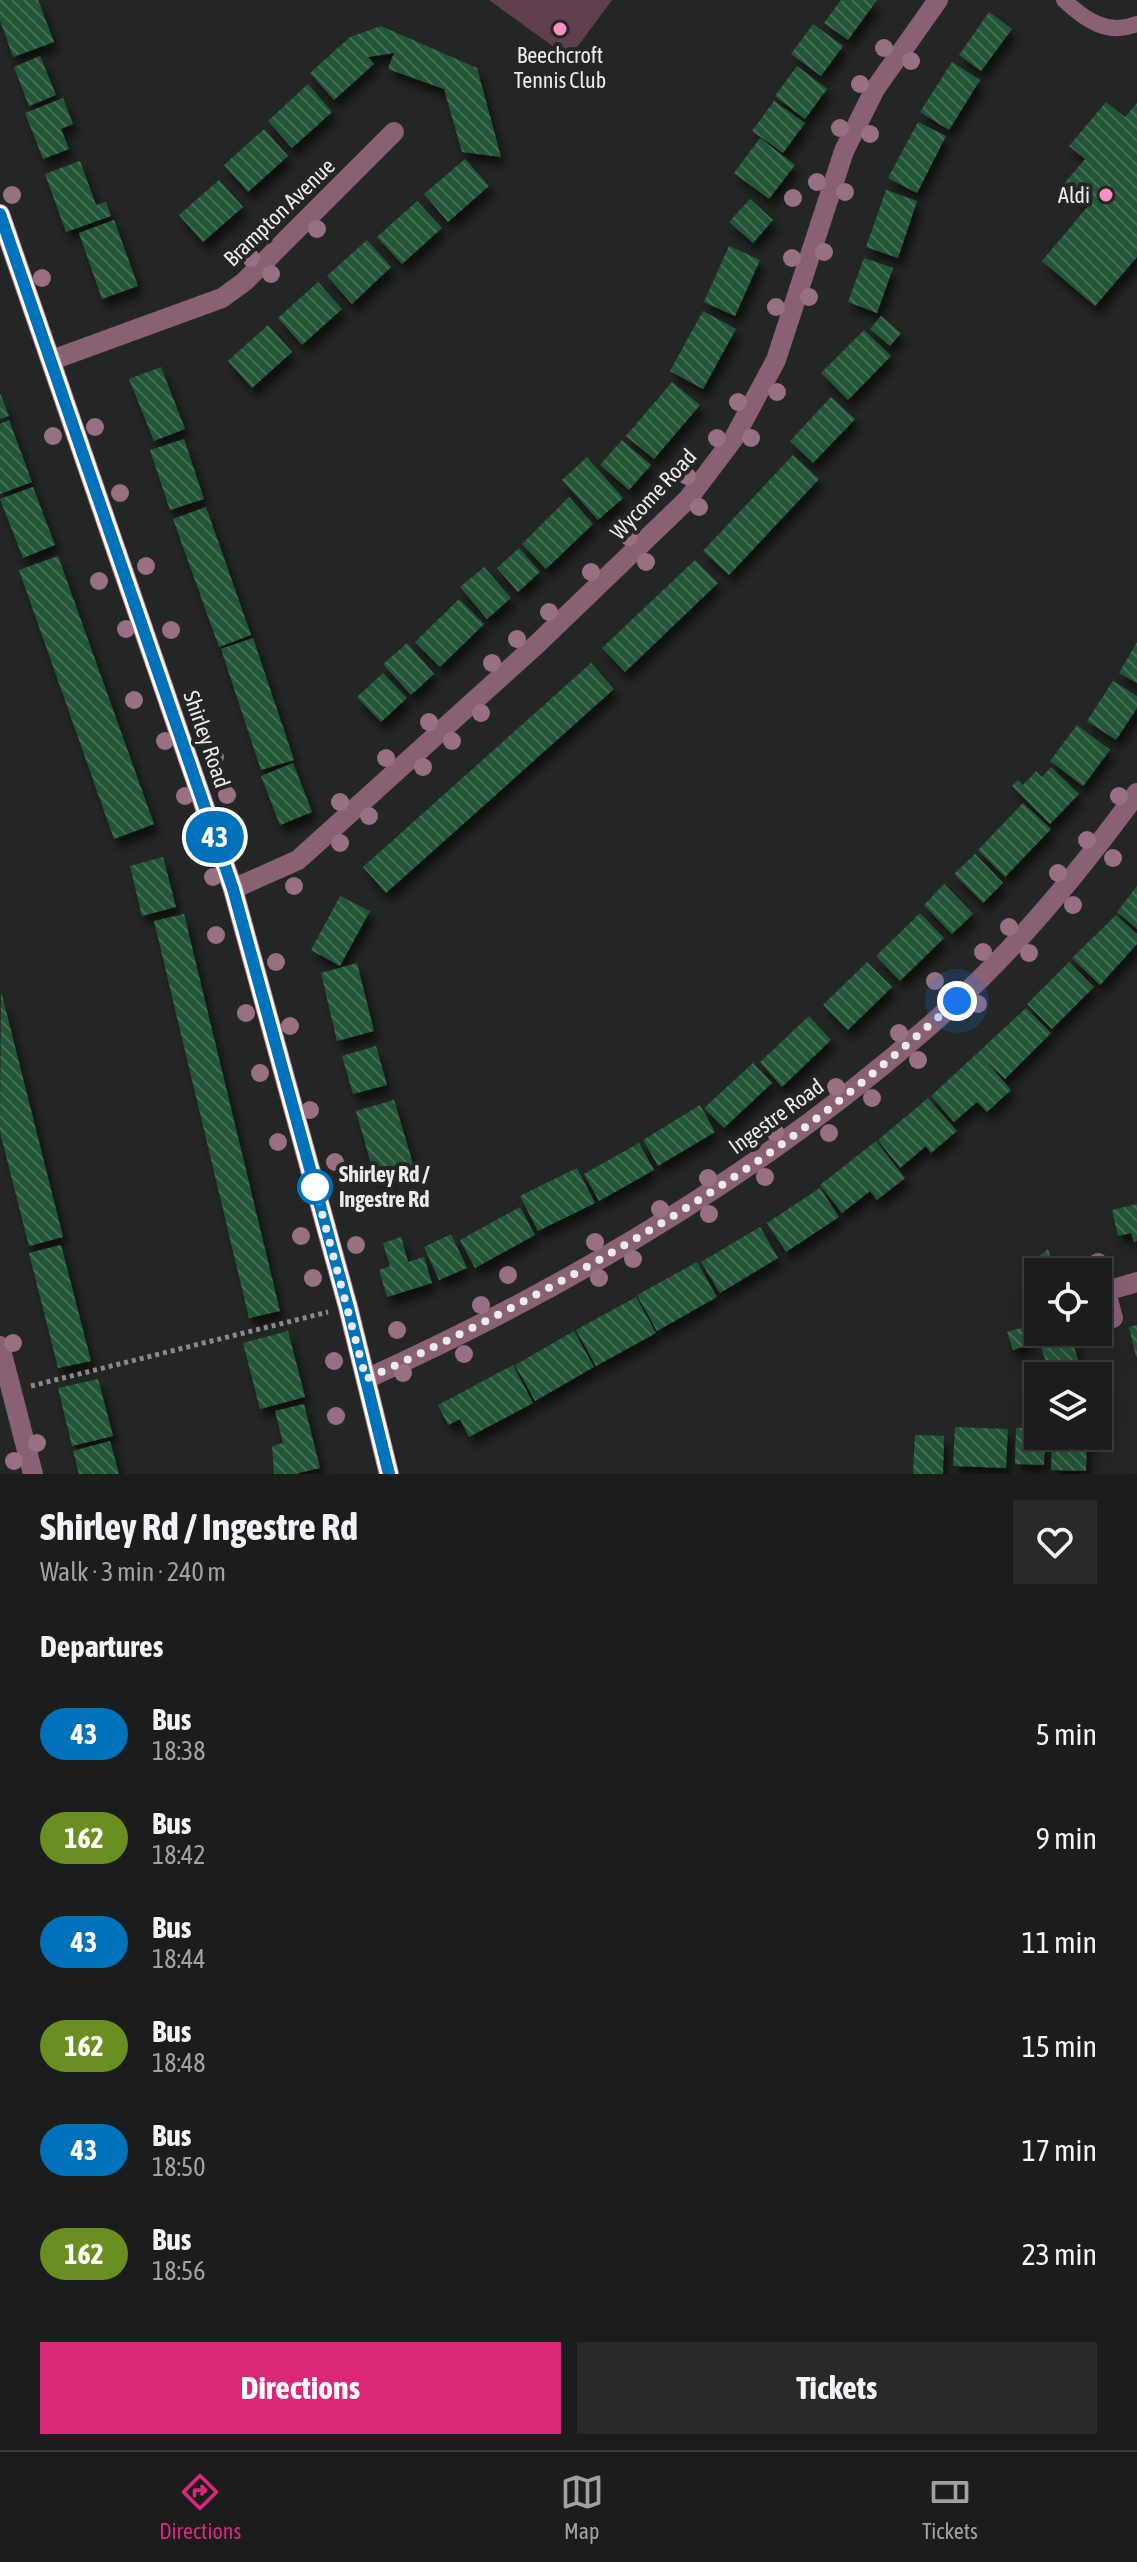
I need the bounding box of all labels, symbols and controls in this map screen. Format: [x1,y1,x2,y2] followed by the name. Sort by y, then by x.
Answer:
[551,20,569,38] marker: Beechcroft Tennis Club
[514,42,606,93] place label: Beechcroft Tennis Club
[218,153,340,271] street label: Brampton Avenue
[1058,182,1090,208] place label: Aldi
[1097,186,1115,204] marker: Aldi
[605,443,701,545] street label: Wycome Road
[178,687,236,791] street label: Shirley Road
[179,811,251,863] line badge: 43
[202,821,228,853] text: 43
[937,981,977,1021] your location
[724,1073,828,1159] street label: Ingestre Road
[339,1161,430,1212] place label: Shirley Rd / Ingestre Rd
[298,1170,332,1204] marker: Shirley Rd / Ingestre Rd
[1024,1258,1112,1450] map controls
[1024,1258,1112,1346] button: locate
[1024,1362,1112,1450] button: layers
[1013,1500,1097,1584] button: heart
[40,1505,358,1548] text: Shirley Rd / Ingestre Rd
[40,1557,226,1587] text: Walk · 3 min · 240 m
[40,1629,163,1663] text: Departures
[152,1702,191,1736] text: Bus
[1036,1717,1097,1751] text: 5 min
[71,1718,97,1750] text: 43
[152,1736,206,1766] text: 18:38
[152,1806,191,1840] text: Bus
[1036,1821,1097,1855] text: 9 min
[64,1822,104,1854] text: 162
[152,1840,206,1870] text: 18:42
[152,1910,191,1944] text: Bus
[1022,1925,1097,1959] text: 11 min
[71,1926,97,1958] text: 43
[152,1944,206,1974] text: 18:44
[152,2014,191,2048] text: Bus
[1022,2029,1097,2063] text: 15 min
[64,2030,104,2062] text: 162
[152,2048,206,2078] text: 18:48
[152,2118,191,2152] text: Bus
[1022,2133,1097,2167] text: 17 min
[71,2134,97,2166] text: 43
[152,2152,206,2182] text: 18:50
[152,2222,191,2256] text: Bus
[1022,2237,1097,2271] text: 23 min
[64,2238,104,2270] text: 162
[152,2256,206,2286] text: 18:56
[40,2342,561,2434] button: Directions
[577,2342,1097,2434] button: Tickets
[159,2470,241,2544] tab: Directions
[560,2470,604,2544] tab: Map
[922,2470,978,2544] tab: Tickets

